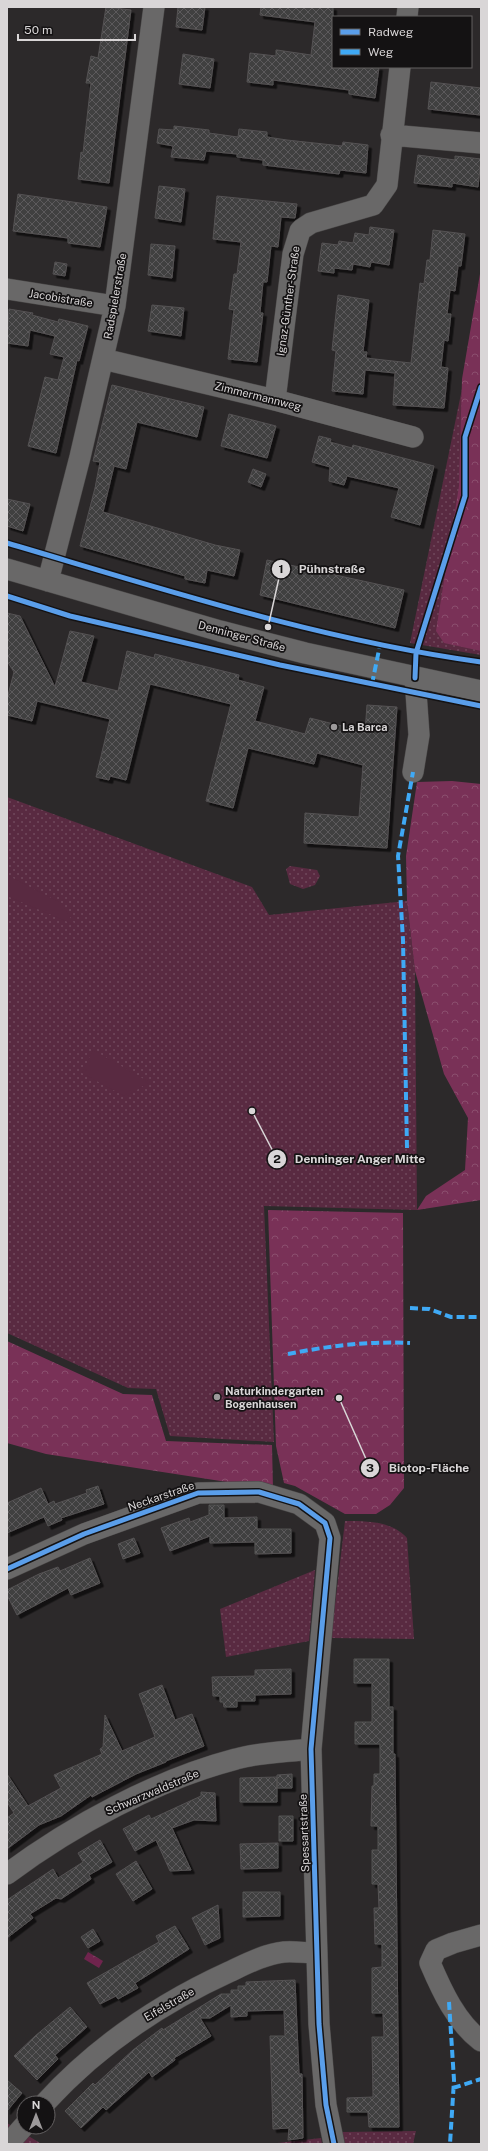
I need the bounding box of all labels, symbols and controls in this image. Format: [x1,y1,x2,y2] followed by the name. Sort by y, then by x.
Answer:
[18,16,135,42] scale bar
[332,16,472,68] legend
[24,23,52,37] text: 50 m
[368,25,413,39] text: Radweg
[368,45,393,59] text: Weg
[274,245,302,357] street label: Ignaz-Günther-Straße
[102,252,128,340] street label: Radspielerstraße
[28,287,94,309] street label: Jacobistraße
[213,379,303,413] street label: Zimmermannweg
[271,557,374,581] callout: Pühnstraße
[278,562,284,576] text: 1
[299,562,365,576] text: Pühnstraße
[197,619,287,653] street label: Denninger Straße
[342,721,387,733] place label: La Barca
[329,722,339,732] marker: La Barca
[267,1147,433,1171] callout: Denninger Anger Mitte
[273,1152,281,1166] text: 2
[295,1152,425,1166] text: Denninger Anger Mitte
[225,1385,323,1410] place label: Naturkindergarten Bogenhausen
[212,1392,222,1402] marker: Naturkindergarten Bogenhausen
[360,1456,477,1480] callout: Biotop-Fläche
[366,1461,374,1475] text: 3
[389,1461,469,1475] text: Biotop-Fläche
[126,1479,196,1513] street label: Neckarstraße
[103,1767,201,1817] street label: Schwarzwaldstraße
[297,1794,311,1872] street label: Spessartstraße
[142,1985,196,2023] street label: Eifelstraße
[16,2095,56,2135] north arrow
[32,2099,40,2111] text: N

